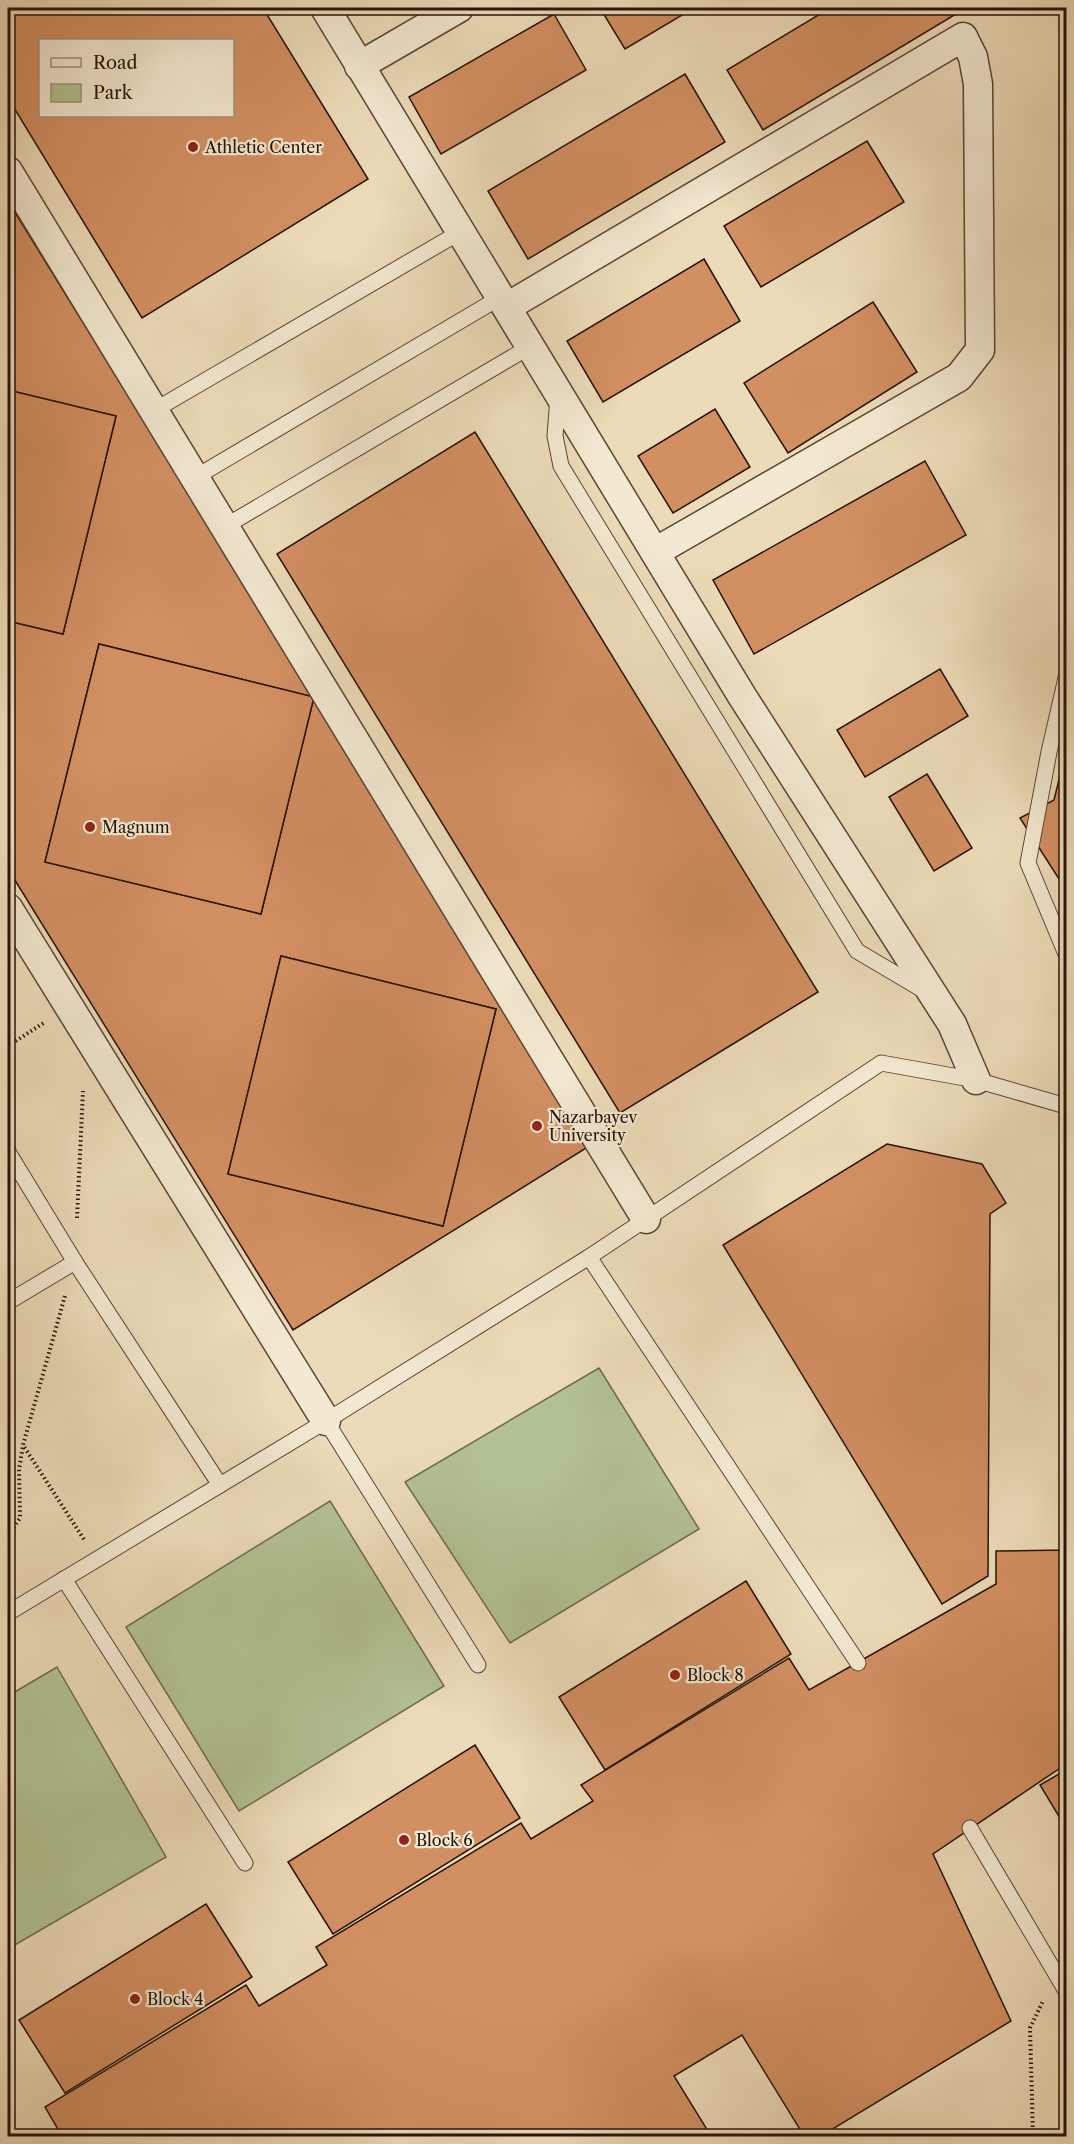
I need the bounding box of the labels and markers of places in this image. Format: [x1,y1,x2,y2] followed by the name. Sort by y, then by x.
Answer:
[204,137,322,157] place label: Athletic Center
[186,140,200,154] marker: Athletic Center
[102,817,170,837] place label: Magnum
[83,820,97,834] marker: Magnum
[549,1107,637,1145] place label: Nazarbayev University
[530,1119,544,1133] marker: Nazarbayev University
[687,1665,744,1685] place label: Block 8
[668,1668,682,1682] marker: Block 8
[416,1830,473,1850] place label: Block 6
[397,1833,411,1847] marker: Block 6
[147,1989,203,2009] place label: Block 4
[128,1992,142,2006] marker: Block 4

